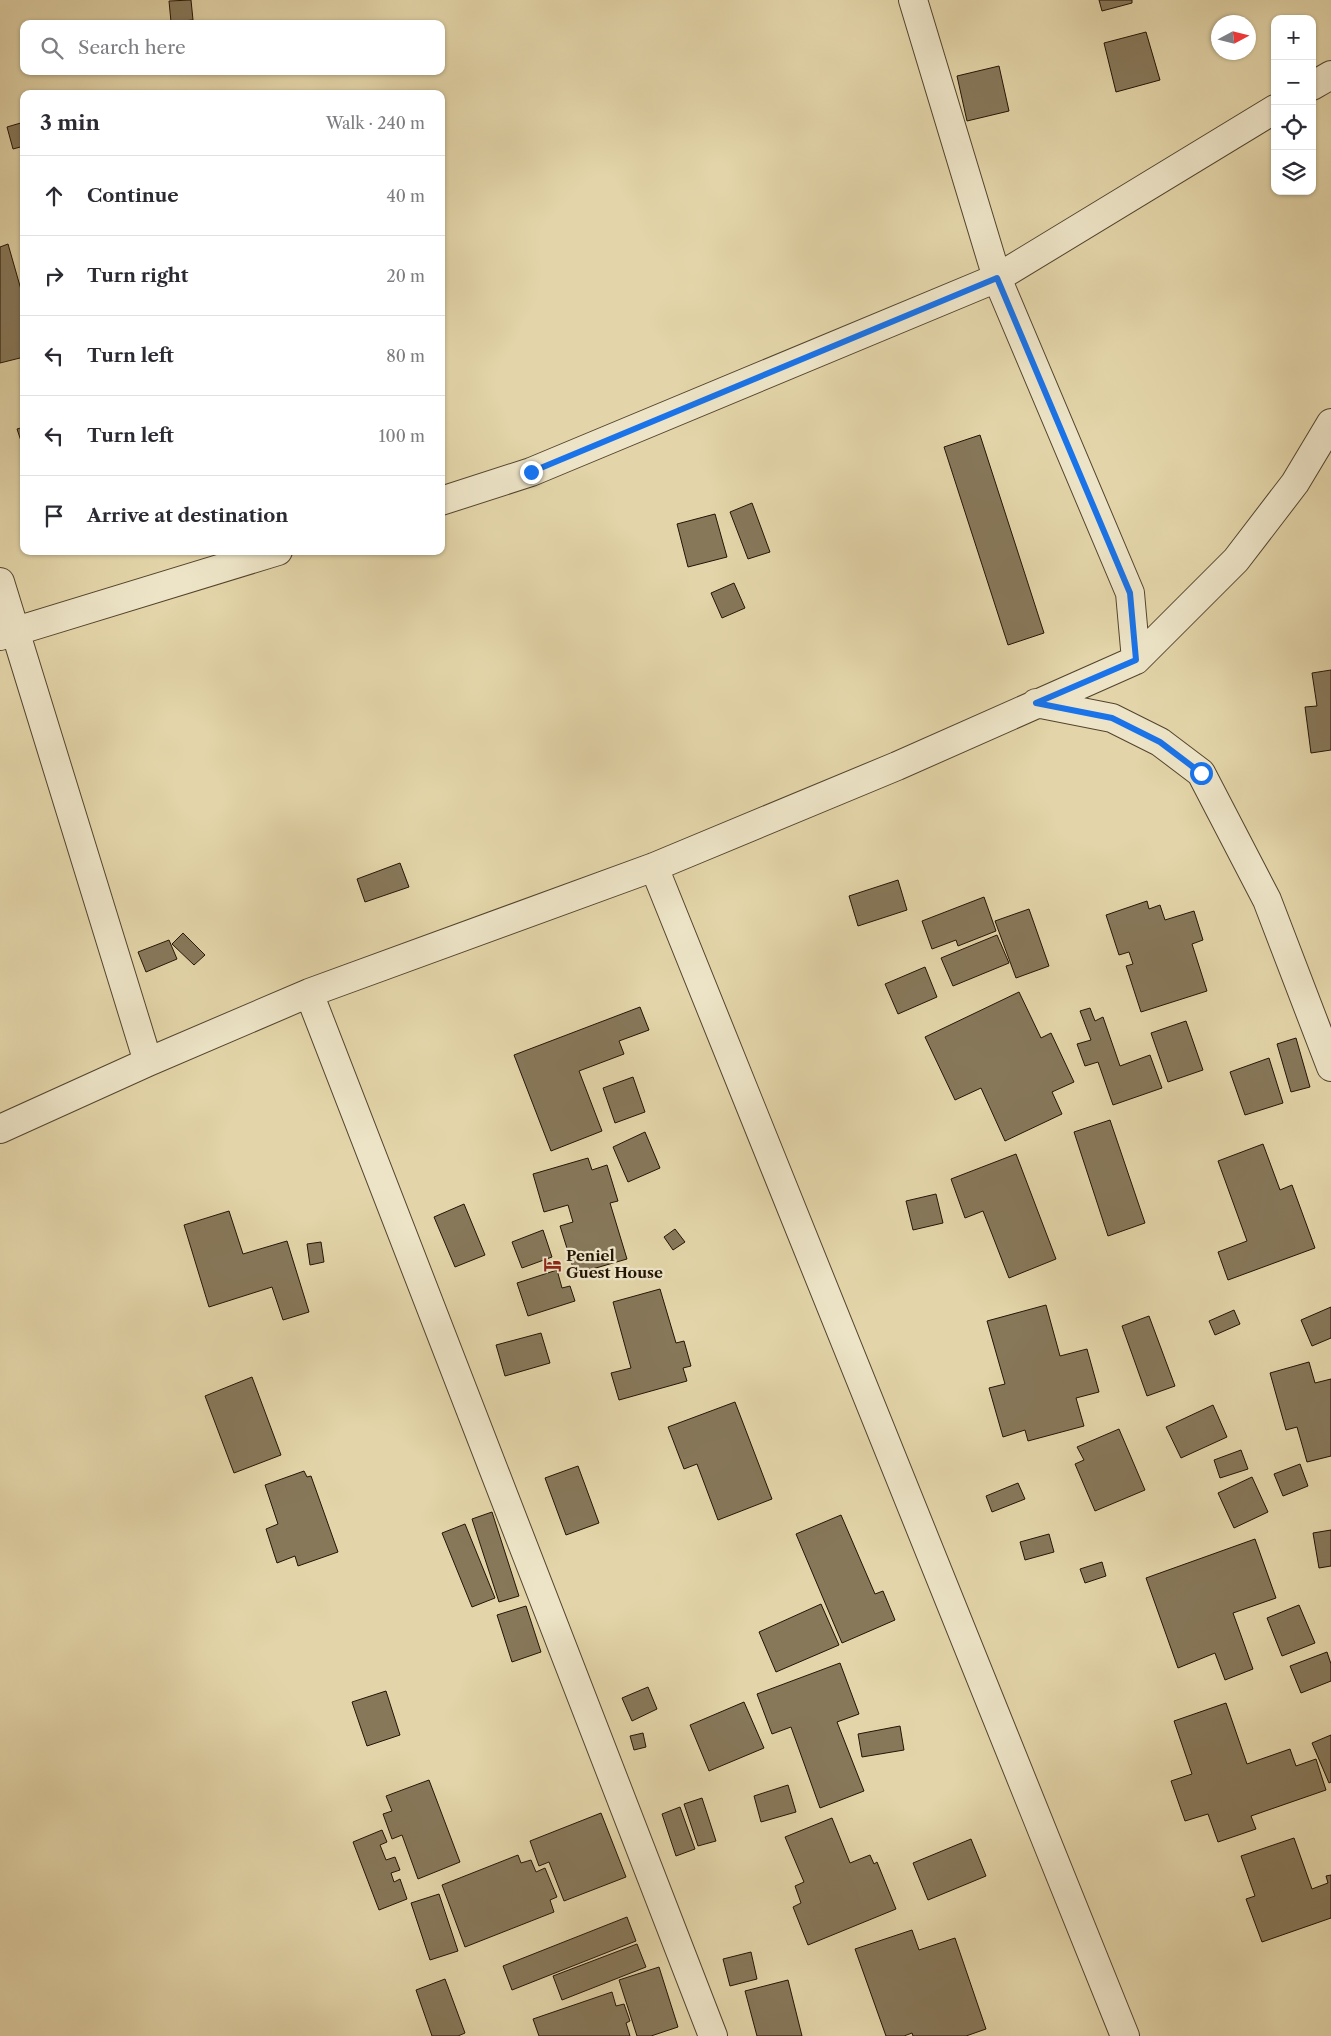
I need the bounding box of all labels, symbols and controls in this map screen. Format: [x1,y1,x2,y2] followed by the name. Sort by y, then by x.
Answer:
[1211,15,1256,60] north arrow
[1271,15,1316,195] map controls
[1271,15,1316,60] button: +
[20,20,445,75] search box
[38,34,66,62] icon: search
[78,36,186,59] text: Search here
[1271,60,1316,105] button: −
[1271,105,1316,150] button: locate
[40,110,100,135] text: 3 min
[326,113,425,133] text: Walk · 240 m
[1271,150,1316,195] button: layers
[40,182,68,210] icon: ahead
[87,184,179,207] text: Continue
[386,186,425,206] text: 40 m
[40,262,68,290] icon: right
[87,264,188,287] text: Turn right
[386,266,425,286] text: 20 m
[40,342,68,370] icon: left
[87,344,174,367] text: Turn left
[386,346,425,366] text: 80 m
[40,422,68,450] icon: left
[87,424,174,447] text: Turn left
[379,426,425,446] text: 100 m
[520,461,543,484] route end
[40,502,68,530] icon: arrive
[87,504,288,527] text: Arrive at destination
[1190,762,1213,785] route start
[566,1246,663,1282] place label: Peniel Guest House
[542,1255,562,1275] hotel icon: Peniel Guest House

